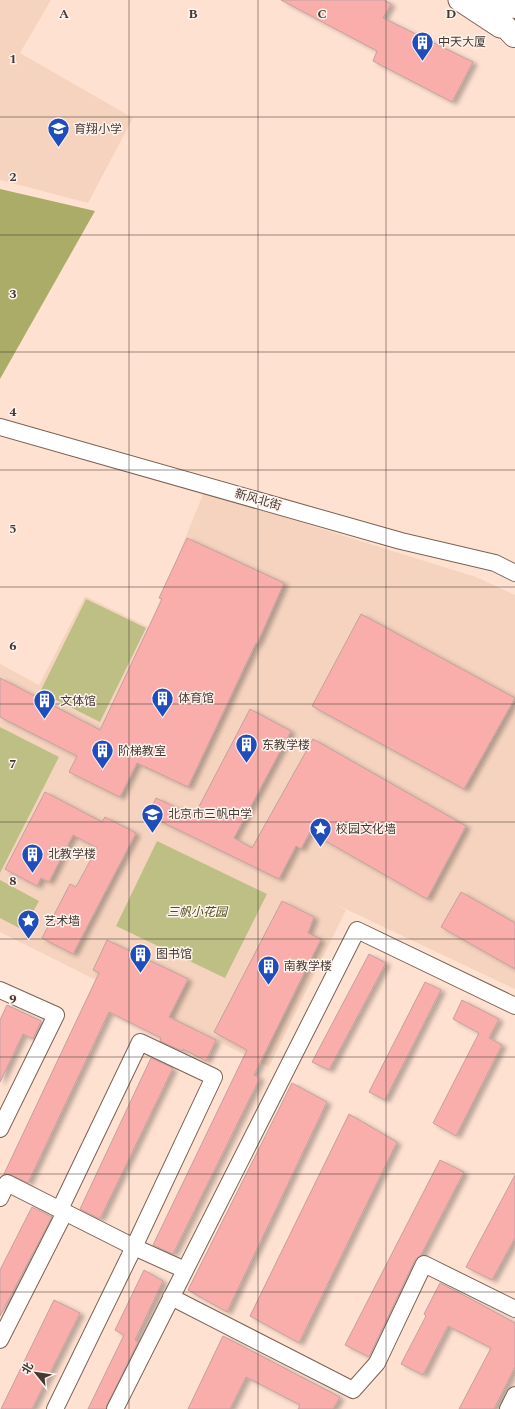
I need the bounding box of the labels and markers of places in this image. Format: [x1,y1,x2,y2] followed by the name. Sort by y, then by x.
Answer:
[410,29,436,62] building icon: 中天大厦
[438,33,486,52] place label: 中天大厦
[45,116,71,149] school or university icon: 育翔小学
[74,120,122,139] place label: 育翔小学
[150,685,176,718] building icon: 体育馆
[32,688,58,721] building icon: 文体馆
[178,689,214,708] place label: 体育馆
[60,692,96,711] place label: 文体馆
[234,732,260,765] building icon: 东教学楼
[262,736,310,755] place label: 东教学楼
[89,738,115,771] building icon: 阶梯教室
[118,742,166,761] place label: 阶梯教室
[140,801,166,834] school or university icon: 北京市三帆中学
[168,805,252,824] place label: 北京市三帆中学
[308,816,334,849] place icon: 校园文化墙
[336,820,396,839] place label: 校园文化墙
[20,841,46,874] building icon: 北教学楼
[48,845,96,864] place label: 北教学楼
[16,908,42,941] place icon: 艺术墙
[44,912,80,931] place label: 艺术墙
[127,941,153,974] building icon: 图书馆
[156,945,192,964] place label: 图书馆
[255,953,281,986] building icon: 南教学楼
[284,957,332,976] place label: 南教学楼

